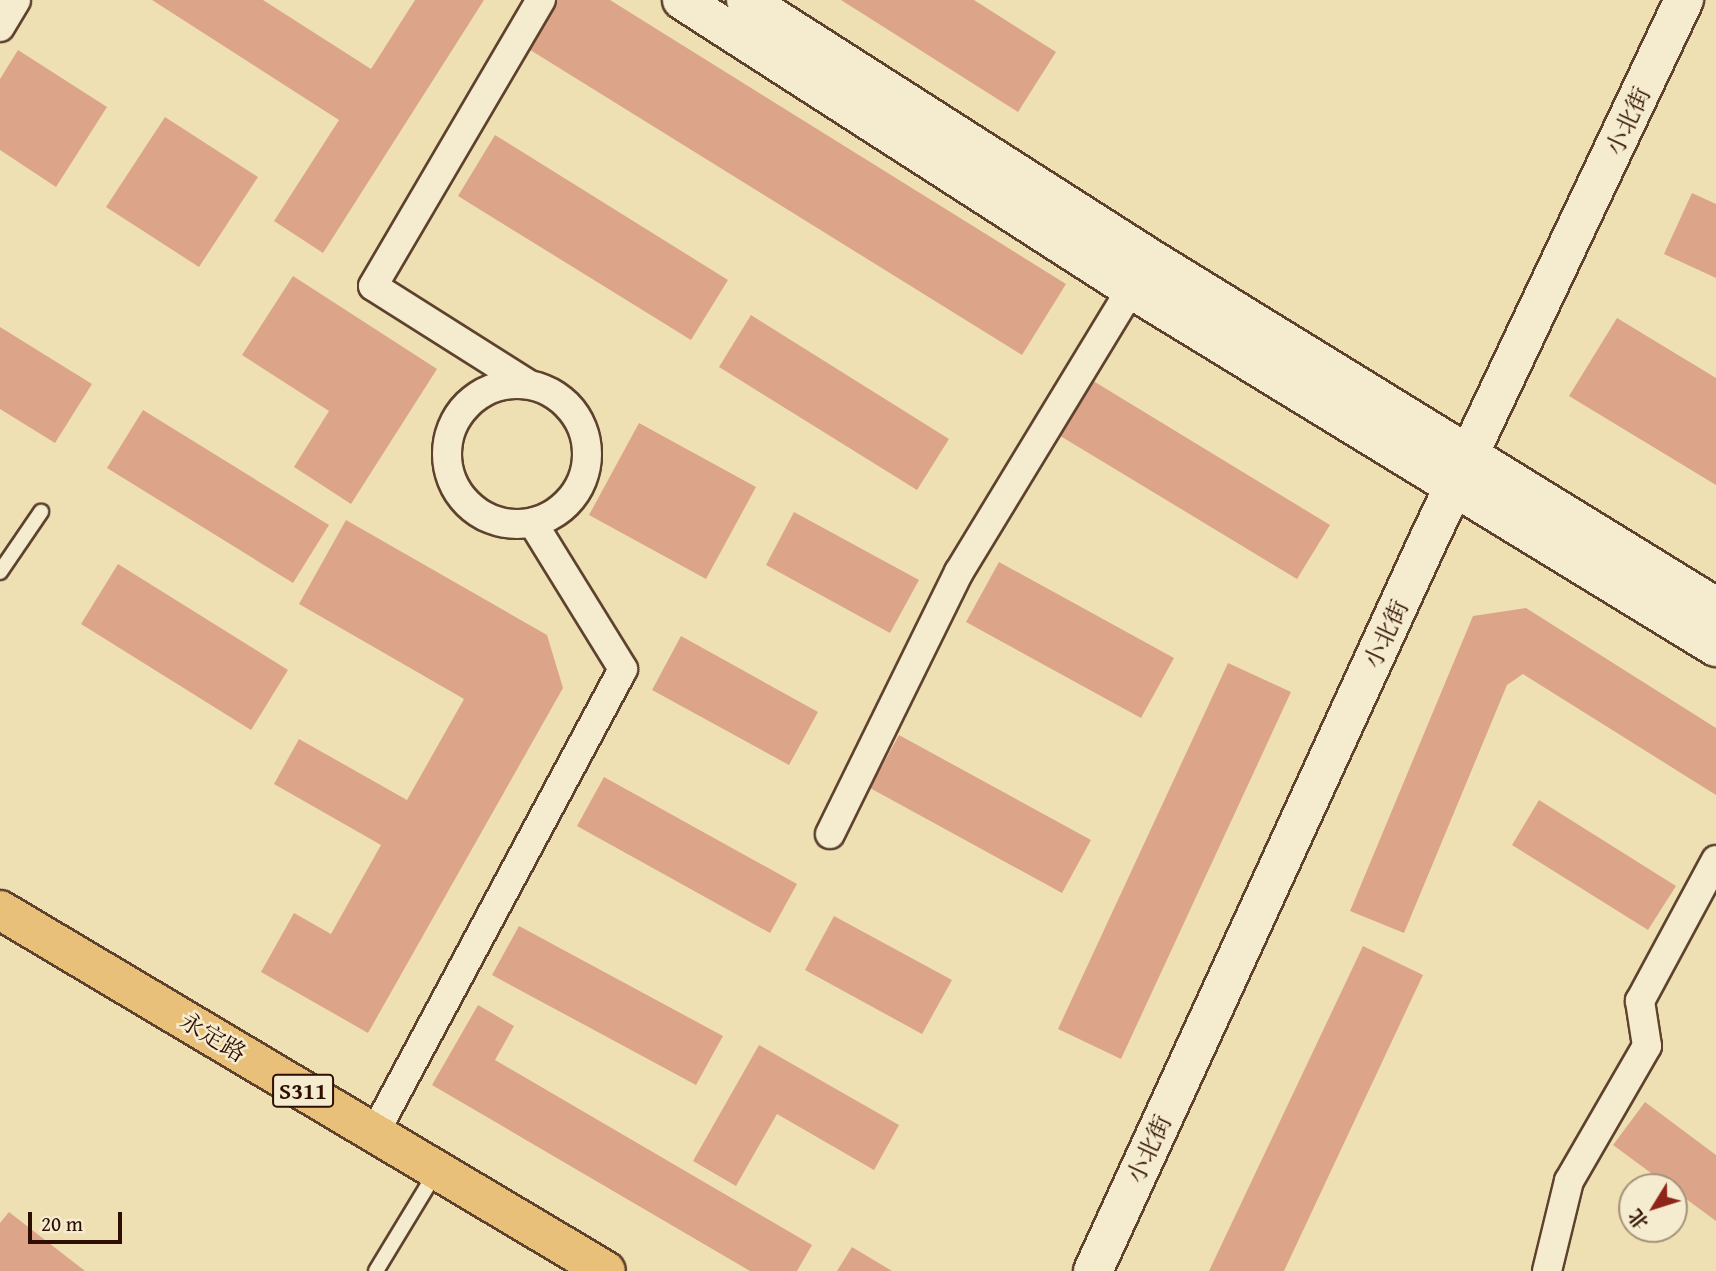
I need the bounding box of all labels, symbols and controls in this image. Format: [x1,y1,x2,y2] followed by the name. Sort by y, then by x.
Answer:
[1600,82,1656,160] street label: 小北街
[1358,595,1414,673] street label: 小北街
[175,1006,251,1068] street label: 永定路
[272,1072,334,1110] road number: S311
[1121,1110,1177,1188] street label: 小北街
[1618,1173,1688,1243] north arrow
[32,1198,126,1242] scale bar
[1621,1204,1655,1236] text: 北
[41,1208,83,1239] text: 20 m

